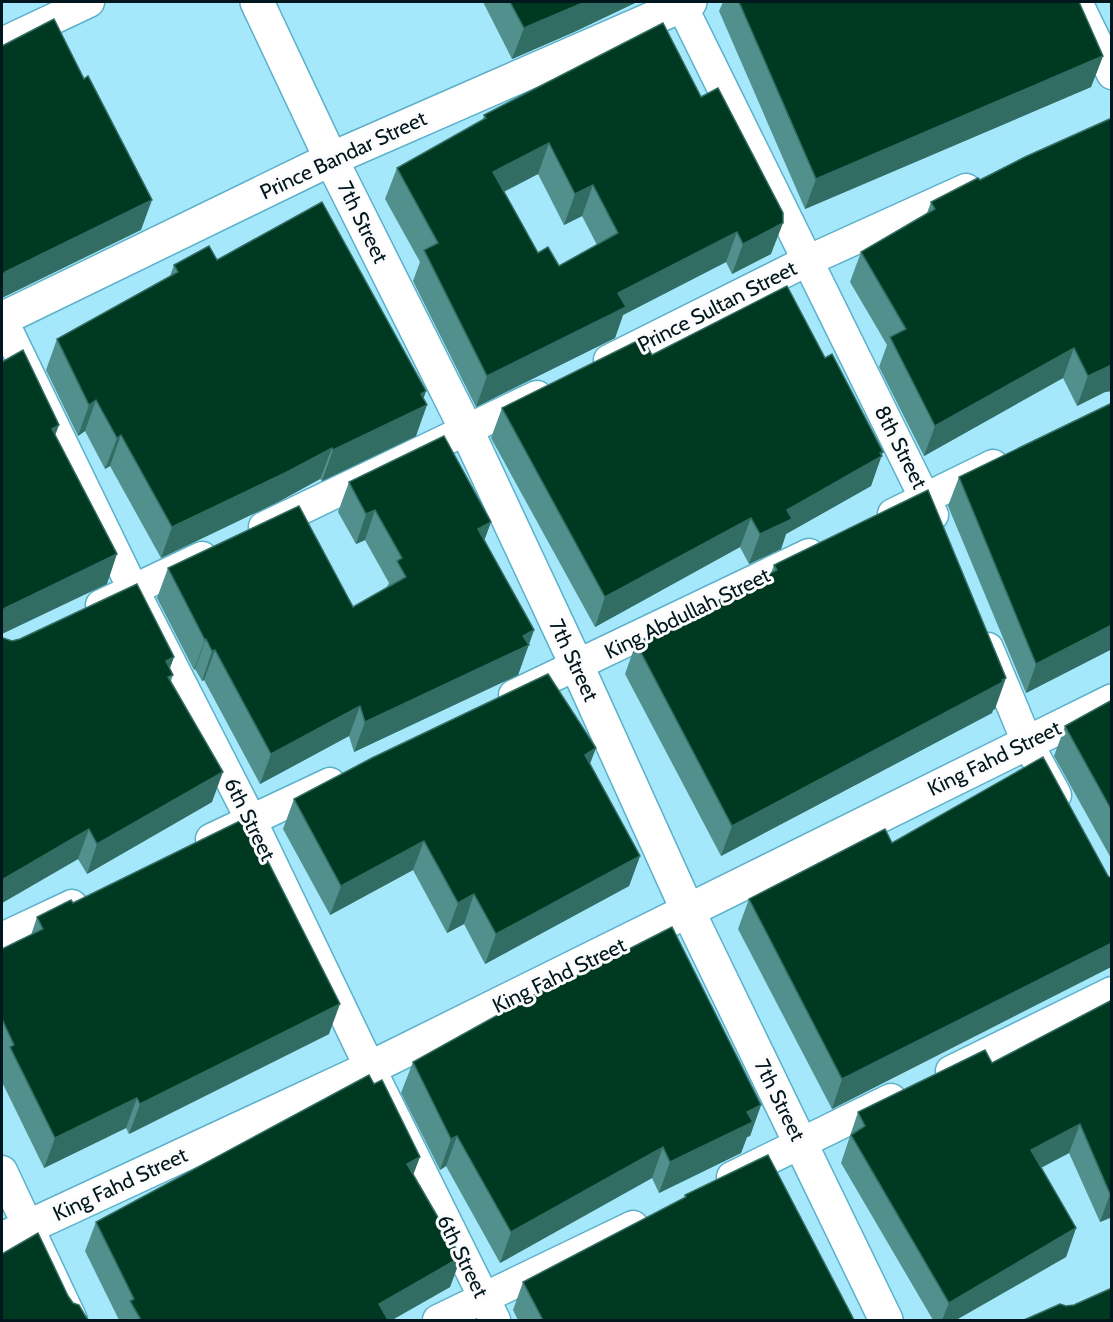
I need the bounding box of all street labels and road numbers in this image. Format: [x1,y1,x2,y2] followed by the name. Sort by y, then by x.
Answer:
[256,105,430,205] street label: Prince Bandar Street
[333,177,393,267] street label: 7th Street
[633,255,801,357] street label: Prince Sultan Street
[869,401,933,493] street label: 8th Street
[600,562,774,664] street label: King Abdullah Street
[544,615,604,705] street label: 7th Street
[923,715,1065,801] street label: King Fahd Street
[219,773,281,865] street label: 6th Street
[488,932,630,1018] street label: King Fahd Street
[750,1055,810,1145] street label: 7th Street
[49,1142,191,1226] street label: King Fahd Street
[432,1210,494,1302] street label: 6th Street

